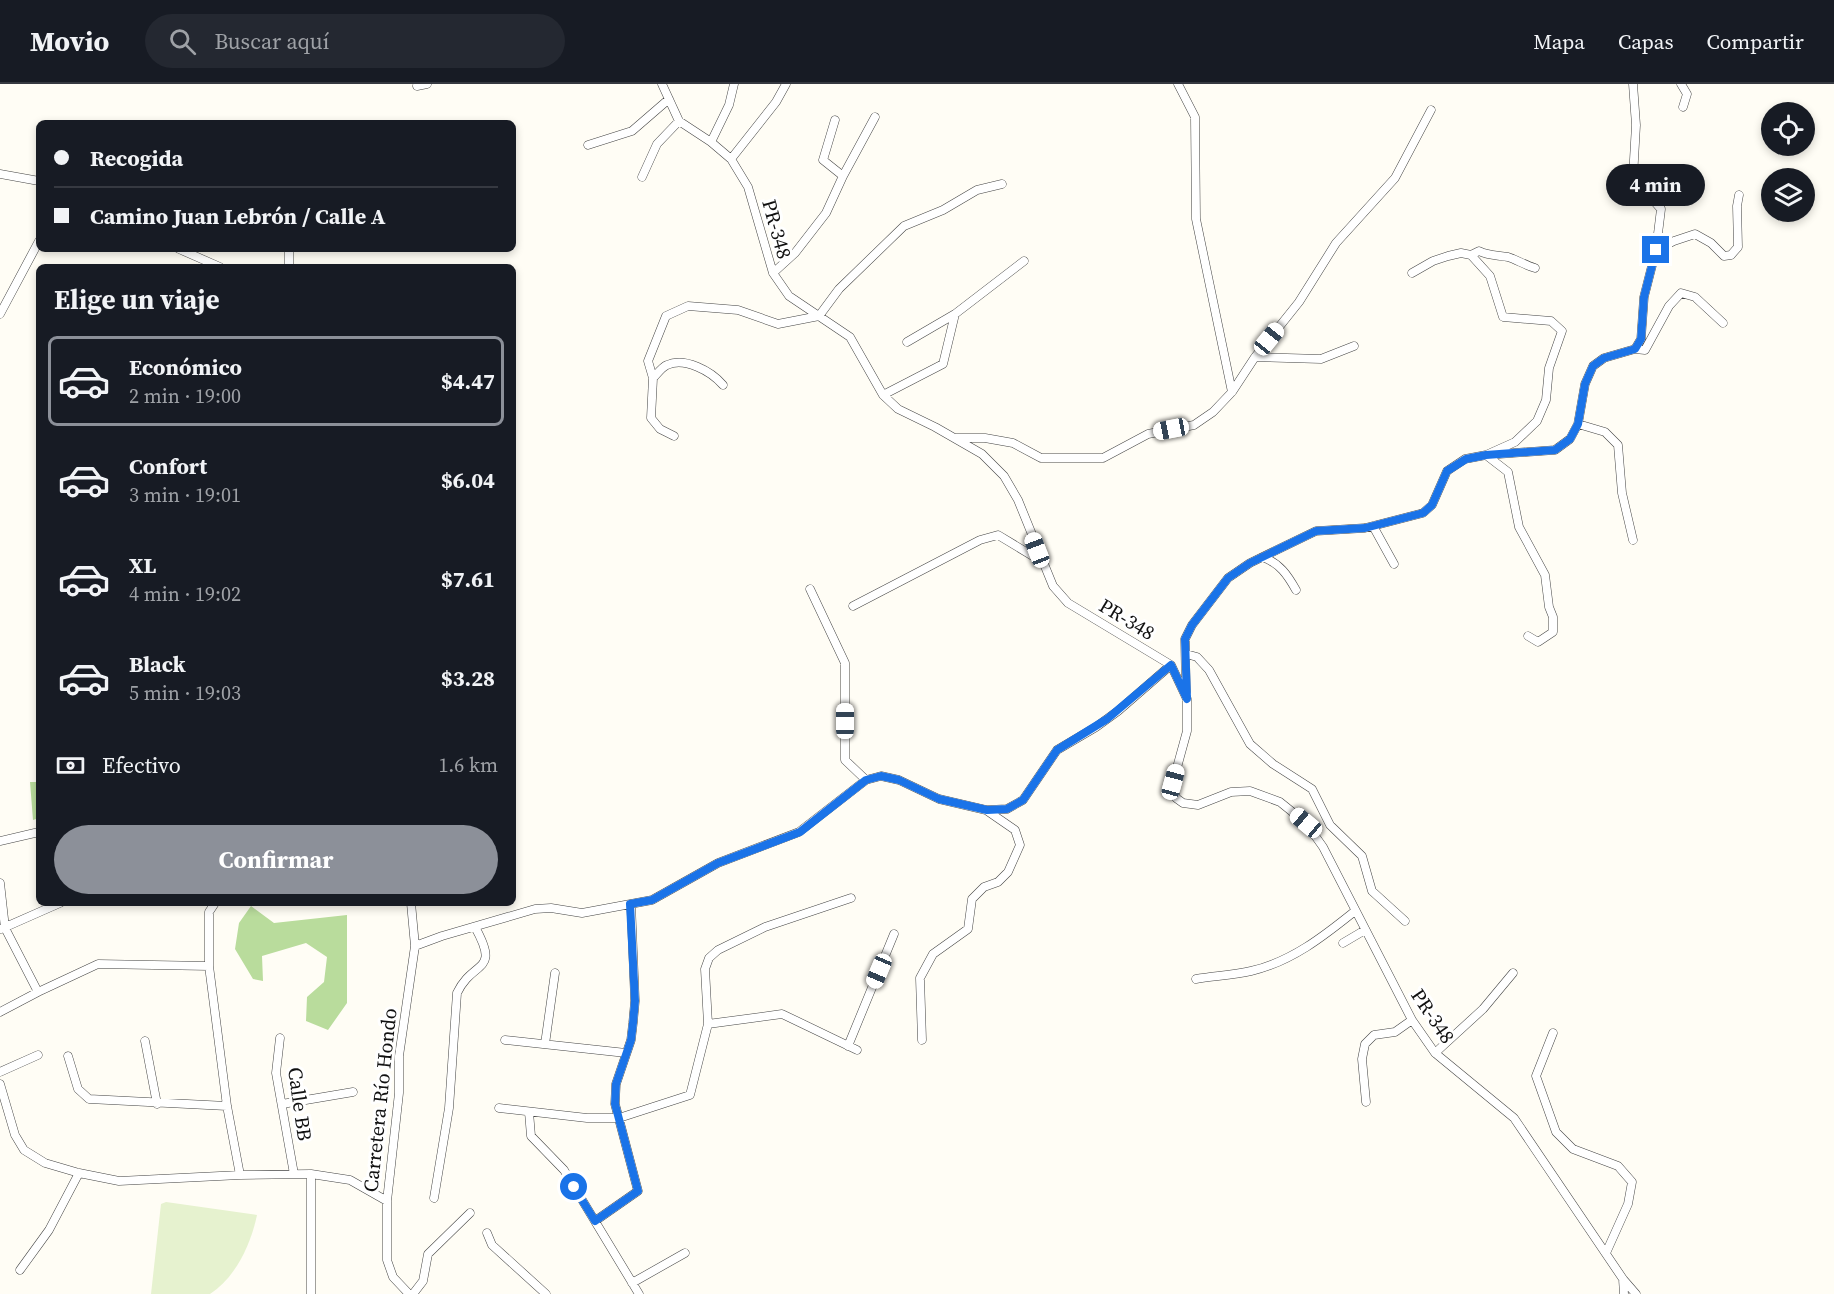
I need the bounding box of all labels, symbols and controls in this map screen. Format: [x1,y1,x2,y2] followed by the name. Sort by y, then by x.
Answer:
[145,14,565,68] search box
[30,22,109,60] text: Movio
[166,25,199,58] icon: search
[214,26,329,56] text: Buscar aquí
[1533,27,1585,56] text: Mapa
[1618,27,1674,56] text: Capas
[1707,27,1804,56] text: Compartir
[1761,102,1815,222] map controls
[1761,102,1815,156] button: locate
[90,143,183,173] text: Recogida
[1606,163,1706,205] callout: 4 min
[1761,168,1815,222] button: layers
[1630,171,1681,199] text: 4 min
[755,196,799,262] street label: PR-348
[90,201,386,231] text: Camino Juan Lebrón / Calle A
[1642,236,1669,263] route end
[54,281,220,318] text: Elige un viaje
[1251,319,1287,359] car
[129,352,242,382] text: Económico
[57,354,111,408] icon: car
[441,366,495,396] text: $4.47
[129,382,241,410] text: 2 min · 19:00
[1152,417,1190,441] car
[129,451,207,481] text: Confort
[57,453,111,507] icon: car
[441,465,495,495] text: $6.04
[129,481,241,509] text: 3 min · 19:01
[1022,530,1052,570] car
[129,550,156,580] text: XL
[57,552,111,606] icon: car
[441,564,495,594] text: $7.61
[129,580,241,608] text: 4 min · 19:02
[1094,591,1160,647] street label: PR-348
[129,649,186,679] text: Black
[57,651,111,705] icon: car
[441,663,495,693] text: $3.28
[129,679,241,707] text: 5 min · 19:03
[836,703,854,739] car
[54,749,87,782] icon: cash
[102,750,181,780] text: Efectivo
[438,751,498,779] text: 1.6 km
[1160,762,1186,802] car
[1286,805,1326,841] car
[54,825,498,894] button: Confirmar
[864,951,894,991] car
[1404,983,1462,1049] street label: PR-348
[356,1007,404,1193] street label: Carretera Río Hondo
[281,1065,319,1143] street label: Calle BB
[560,1173,587,1200] route start

